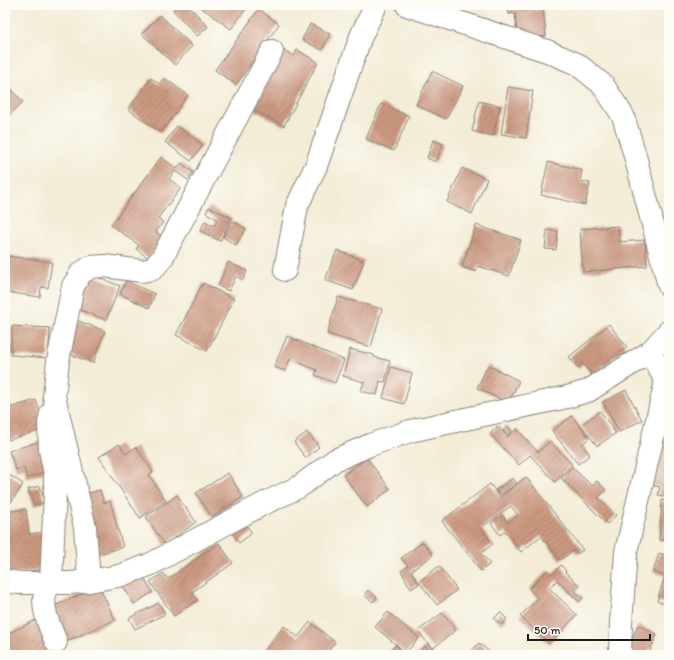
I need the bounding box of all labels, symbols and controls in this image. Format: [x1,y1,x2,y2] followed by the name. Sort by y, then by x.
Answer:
[528,616,650,642] scale bar
[534,623,560,637] text: 50 m

